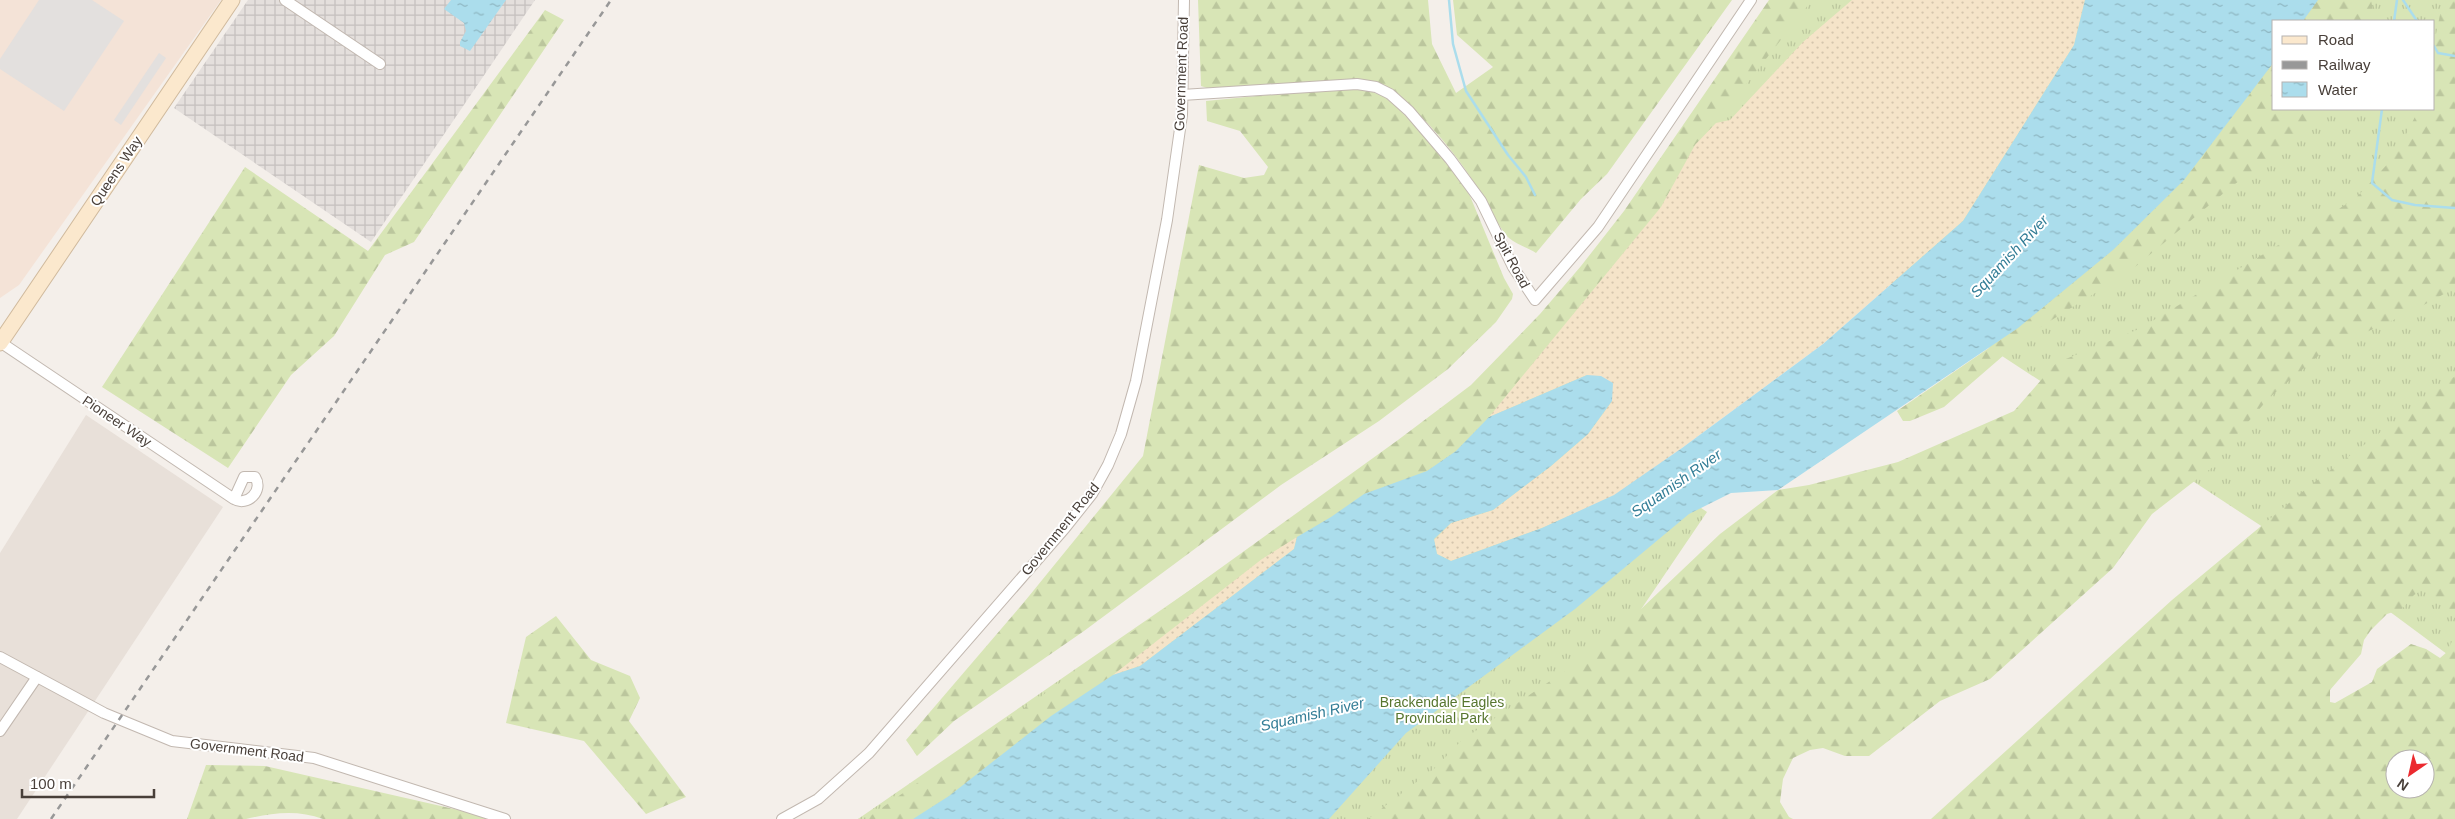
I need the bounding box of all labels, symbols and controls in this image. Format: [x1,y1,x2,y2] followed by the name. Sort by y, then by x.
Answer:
[1171,17,1191,131] street label: Government Road
[2272,20,2435,110] legend
[2318,31,2354,48] text: Road
[2318,56,2371,73] text: Railway
[2318,81,2357,98] text: Water
[87,133,145,209] street label: Queens Way
[1967,211,2052,301] water label: Squamish River
[1491,229,1533,291] street label: Spit Road
[80,392,154,450] street label: Pioneer Way
[1628,445,1725,520] water label: Squamish River
[1018,480,1102,578] street label: Government Road
[1259,694,1366,734] water label: Squamish River
[1380,694,1504,726] park label: Brackendale Eagles Provincial Park
[189,735,305,765] street label: Government Road
[2385,749,2435,799] north arrow
[22,766,155,798] scale bar
[30,775,72,792] text: 100 m
[2394,775,2411,794] text: N

